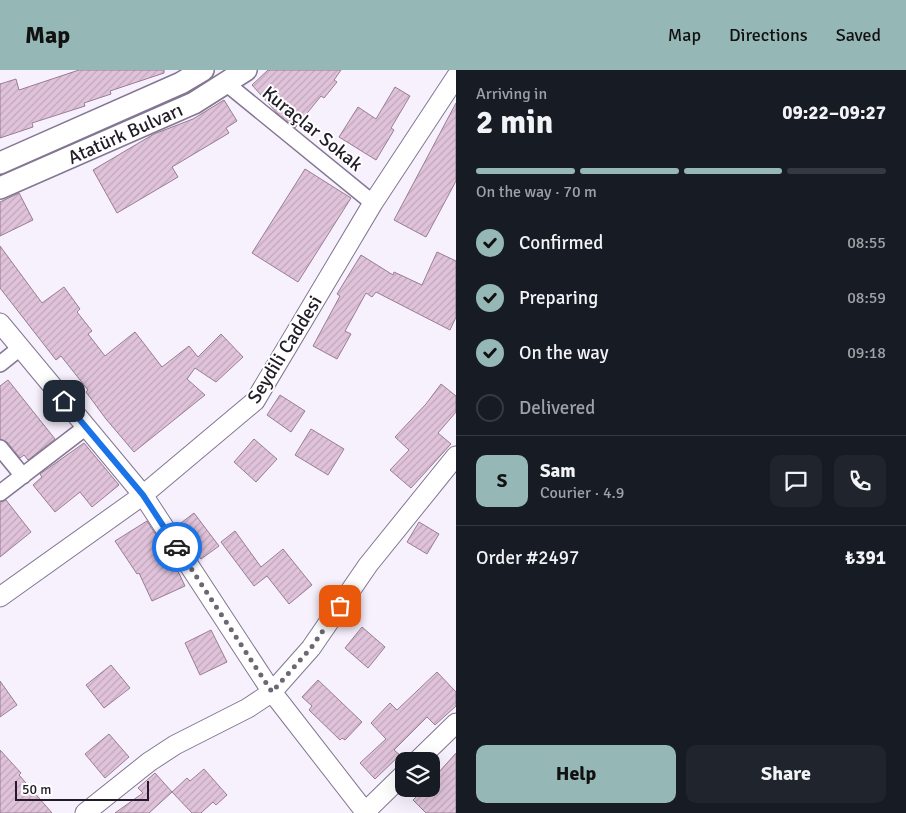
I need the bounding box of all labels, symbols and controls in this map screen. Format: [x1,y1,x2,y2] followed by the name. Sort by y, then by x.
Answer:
[25,20,70,50] text: Map
[668,24,701,46] text: Map
[729,24,808,46] text: Directions
[836,24,881,46] text: Saved
[257,81,368,177] street label: Kuraçlar Sokak
[476,84,547,104] text: Arriving in
[64,98,187,170] street label: Atatürk Bulvarı
[782,101,886,125] text: 09:22–09:27
[476,103,553,142] text: 2 min
[476,182,597,202] text: On the way · 70 m
[476,229,504,257] icon: check
[519,231,603,255] text: Confirmed
[847,233,886,253] text: 08:55
[476,284,504,312] icon: check
[519,286,598,310] text: Preparing
[847,288,886,308] text: 08:59
[242,291,328,408] street label: Seydili Caddesi
[476,339,504,367] icon: check
[519,341,609,365] text: On the way
[847,343,886,363] text: 09:18
[43,380,85,422] pin
[50,387,78,415] icon: home
[519,396,595,420] text: Delivered
[770,455,822,507] button: chat
[834,455,886,507] button: phone
[540,459,576,483] text: Sam
[497,469,507,493] text: S
[540,483,624,503] text: Courier · 4.9
[152,522,202,572] courier
[163,533,191,561] icon: car
[476,546,579,570] text: Order #2497
[845,546,886,570] text: ₺391
[319,585,361,627] pin
[326,592,354,620] icon: bag
[476,745,676,803] button: Help
[686,745,886,803] button: Share
[395,752,440,797] map controls
[395,752,440,797] button: layers
[15,778,149,801] scale bar
[22,781,51,798] text: 50 m

